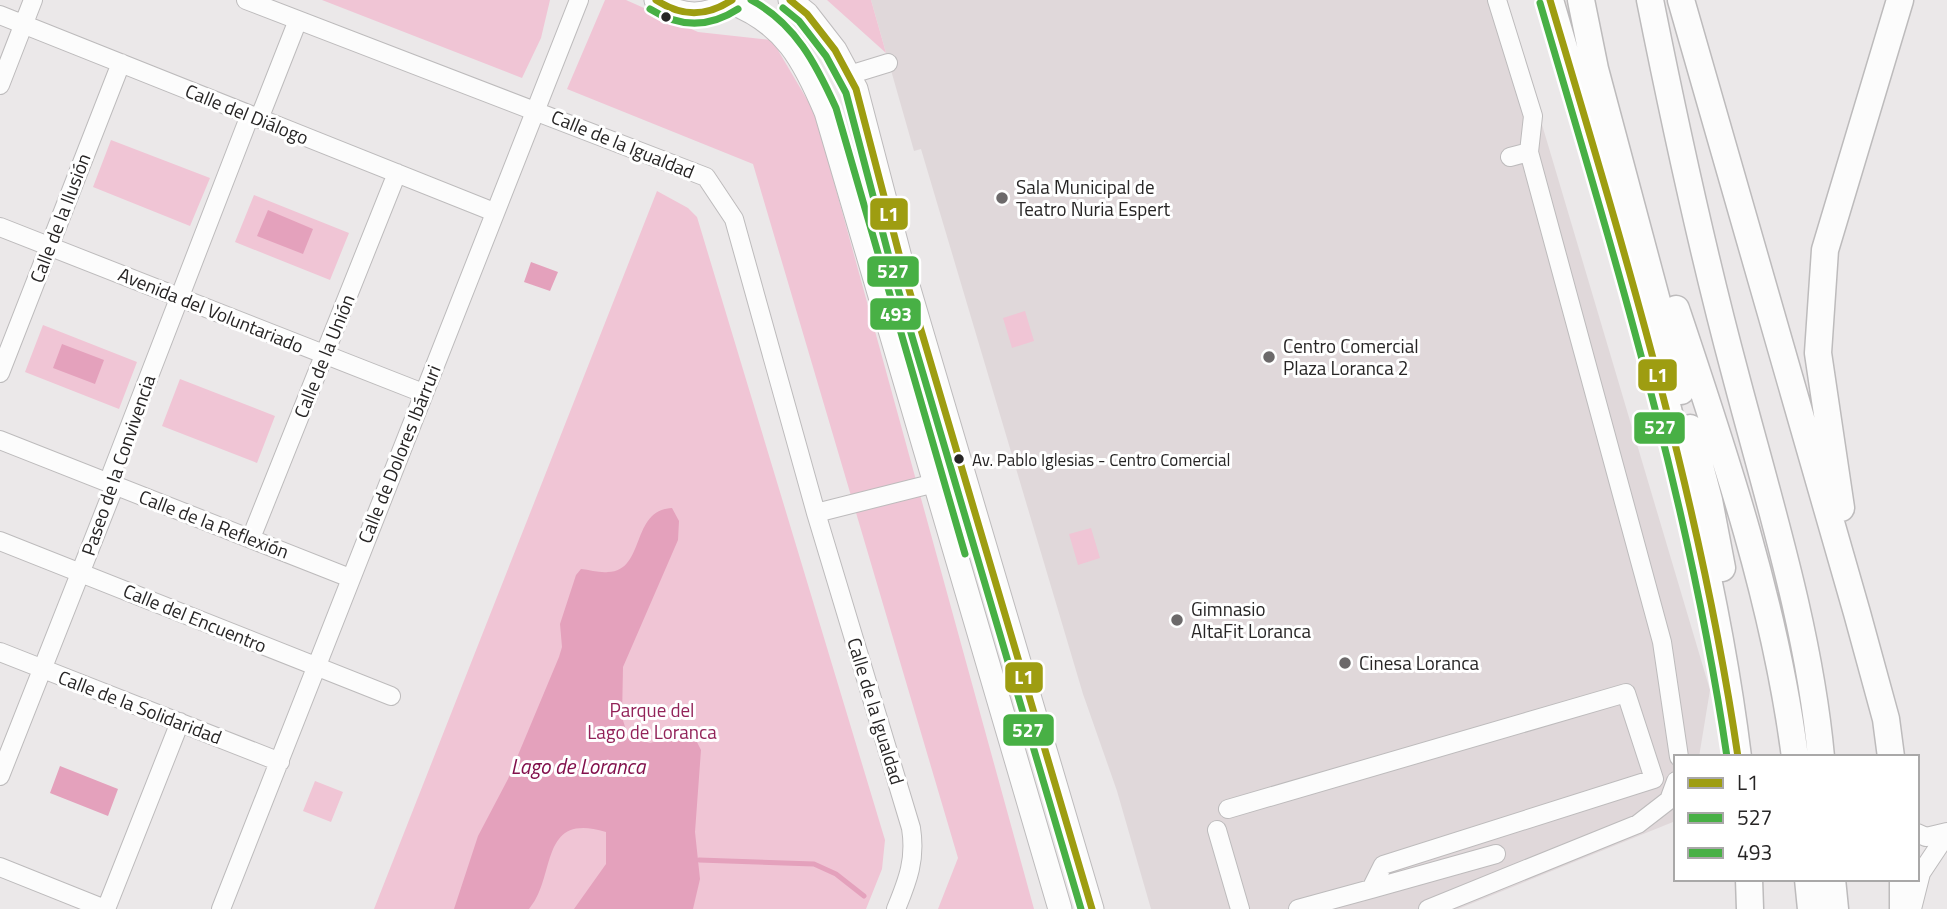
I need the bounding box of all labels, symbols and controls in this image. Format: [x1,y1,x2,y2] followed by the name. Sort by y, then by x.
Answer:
[659,10,673,24] unlabelled marker
[181,76,313,151] street label: Calle del Diálogo
[547,102,699,185] street label: Calle de la Igualdad
[21,149,98,287] street label: Calle de la Ilusión
[1016,172,1171,223] place label: Sala Municipal de Teatro Nuria Espert
[994,190,1010,206] marker: Sala Municipal de Teatro Nuria Espert
[869,197,909,231] line badge: L1
[879,199,899,228] text: L1
[866,255,920,288] line badge: 527
[877,256,909,285] text: 527
[114,259,308,360] street label: Avenida del Voluntariado
[286,290,362,422] street label: Calle de la Unión
[869,297,922,331] line badge: 493
[880,299,912,328] text: 493
[1283,331,1419,382] place label: Centro Comercial Plaza Loranca 2
[1261,349,1277,365] marker: Centro Comercial Plaza Loranca 2
[1637,358,1678,392] line badge: L1
[349,360,448,547] street label: Calle de Dolores Ibárruri
[1648,360,1668,389] text: L1
[73,370,162,559] street label: Paseo de la Convivencia
[1633,411,1686,445] line badge: 527
[1644,412,1676,441] text: 527
[972,447,1230,473] place label: Av. Pablo Iglesias - Centro Comercial
[952,452,966,466] marker: Av. Pablo Iglesias - Centro Comercial
[135,482,293,565] street label: Calle de la Reflexión
[119,576,271,660] street label: Calle del Encuentro
[1191,594,1312,645] place label: Gimnasio AltaFit Loranca
[1169,612,1185,628] marker: Gimnasio AltaFit Loranca
[840,634,913,788] street label: Calle de la Igualdad
[1359,648,1479,677] place label: Cinesa Loranca
[1337,655,1353,671] marker: Cinesa Loranca
[1004,661,1044,694] line badge: L1
[54,662,226,751] street label: Calle de la Solidaridad
[1014,662,1034,691] text: L1
[587,695,717,746] park label: Parque del Lago de Loranca
[1002,713,1055,747] line badge: 527
[1012,715,1044,744] text: 527
[511,750,647,782] water label: Lago de Loranca
[1674,755,1919,881] legend
[1737,766,1759,798] text: L1
[1737,801,1772,833] text: 527
[1737,836,1772,868] text: 493

